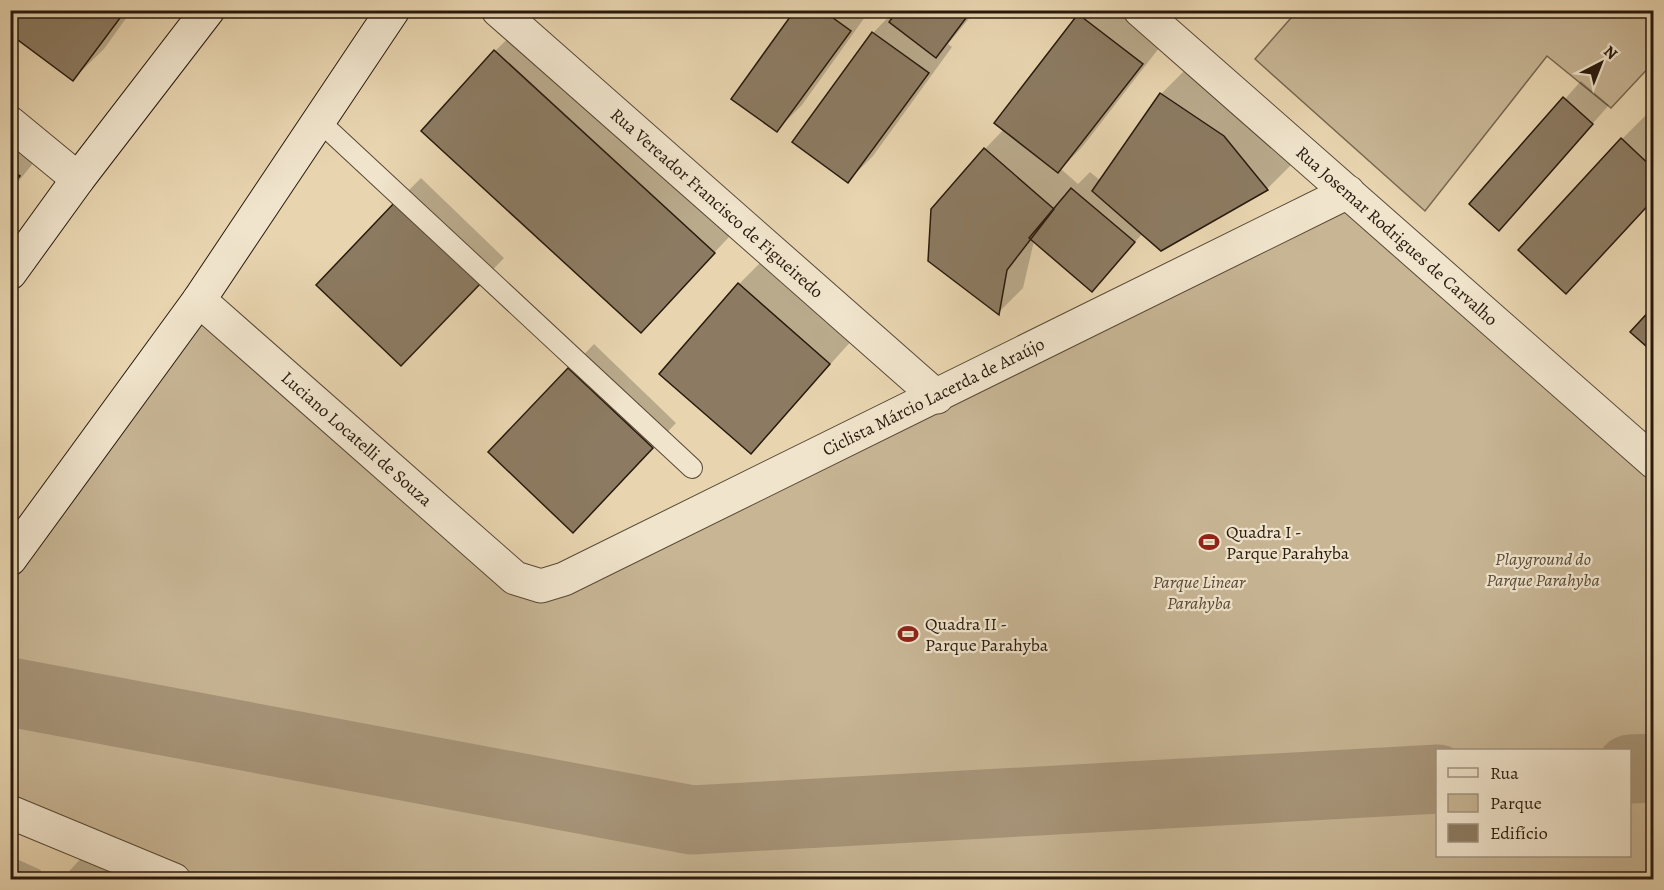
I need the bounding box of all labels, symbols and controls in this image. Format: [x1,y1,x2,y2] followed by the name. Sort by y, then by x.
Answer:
[1571,33,1631,93] north arrow
[1599,41,1622,65] text: N
[605,103,829,304] street label: Rua Vereador Francisco de Figueiredo
[1291,140,1503,331] street label: Rua Josemar Rodrigues de Carvalho
[818,332,1048,462] street label: Ciclista Márcio Lacerda de Araújo
[276,366,438,512] street label: Luciano Locatelli de Souza
[1226,520,1350,565] place label: Quadra I - Parque Parahyba
[1197,530,1221,554] sports icon: Quadra I - Parque Parahyba
[1486,547,1600,592] park label: Playground do Parque Parahyba
[1153,570,1246,615] park label: Parque Linear Parahyba
[925,612,1049,657] place label: Quadra II - Parque Parahyba
[896,622,920,646] sports icon: Quadra II - Parque Parahyba
[1436,749,1631,857] legend
[1490,761,1519,785] text: Rua
[1490,791,1542,815] text: Parque
[1490,821,1548,845] text: Edifício

